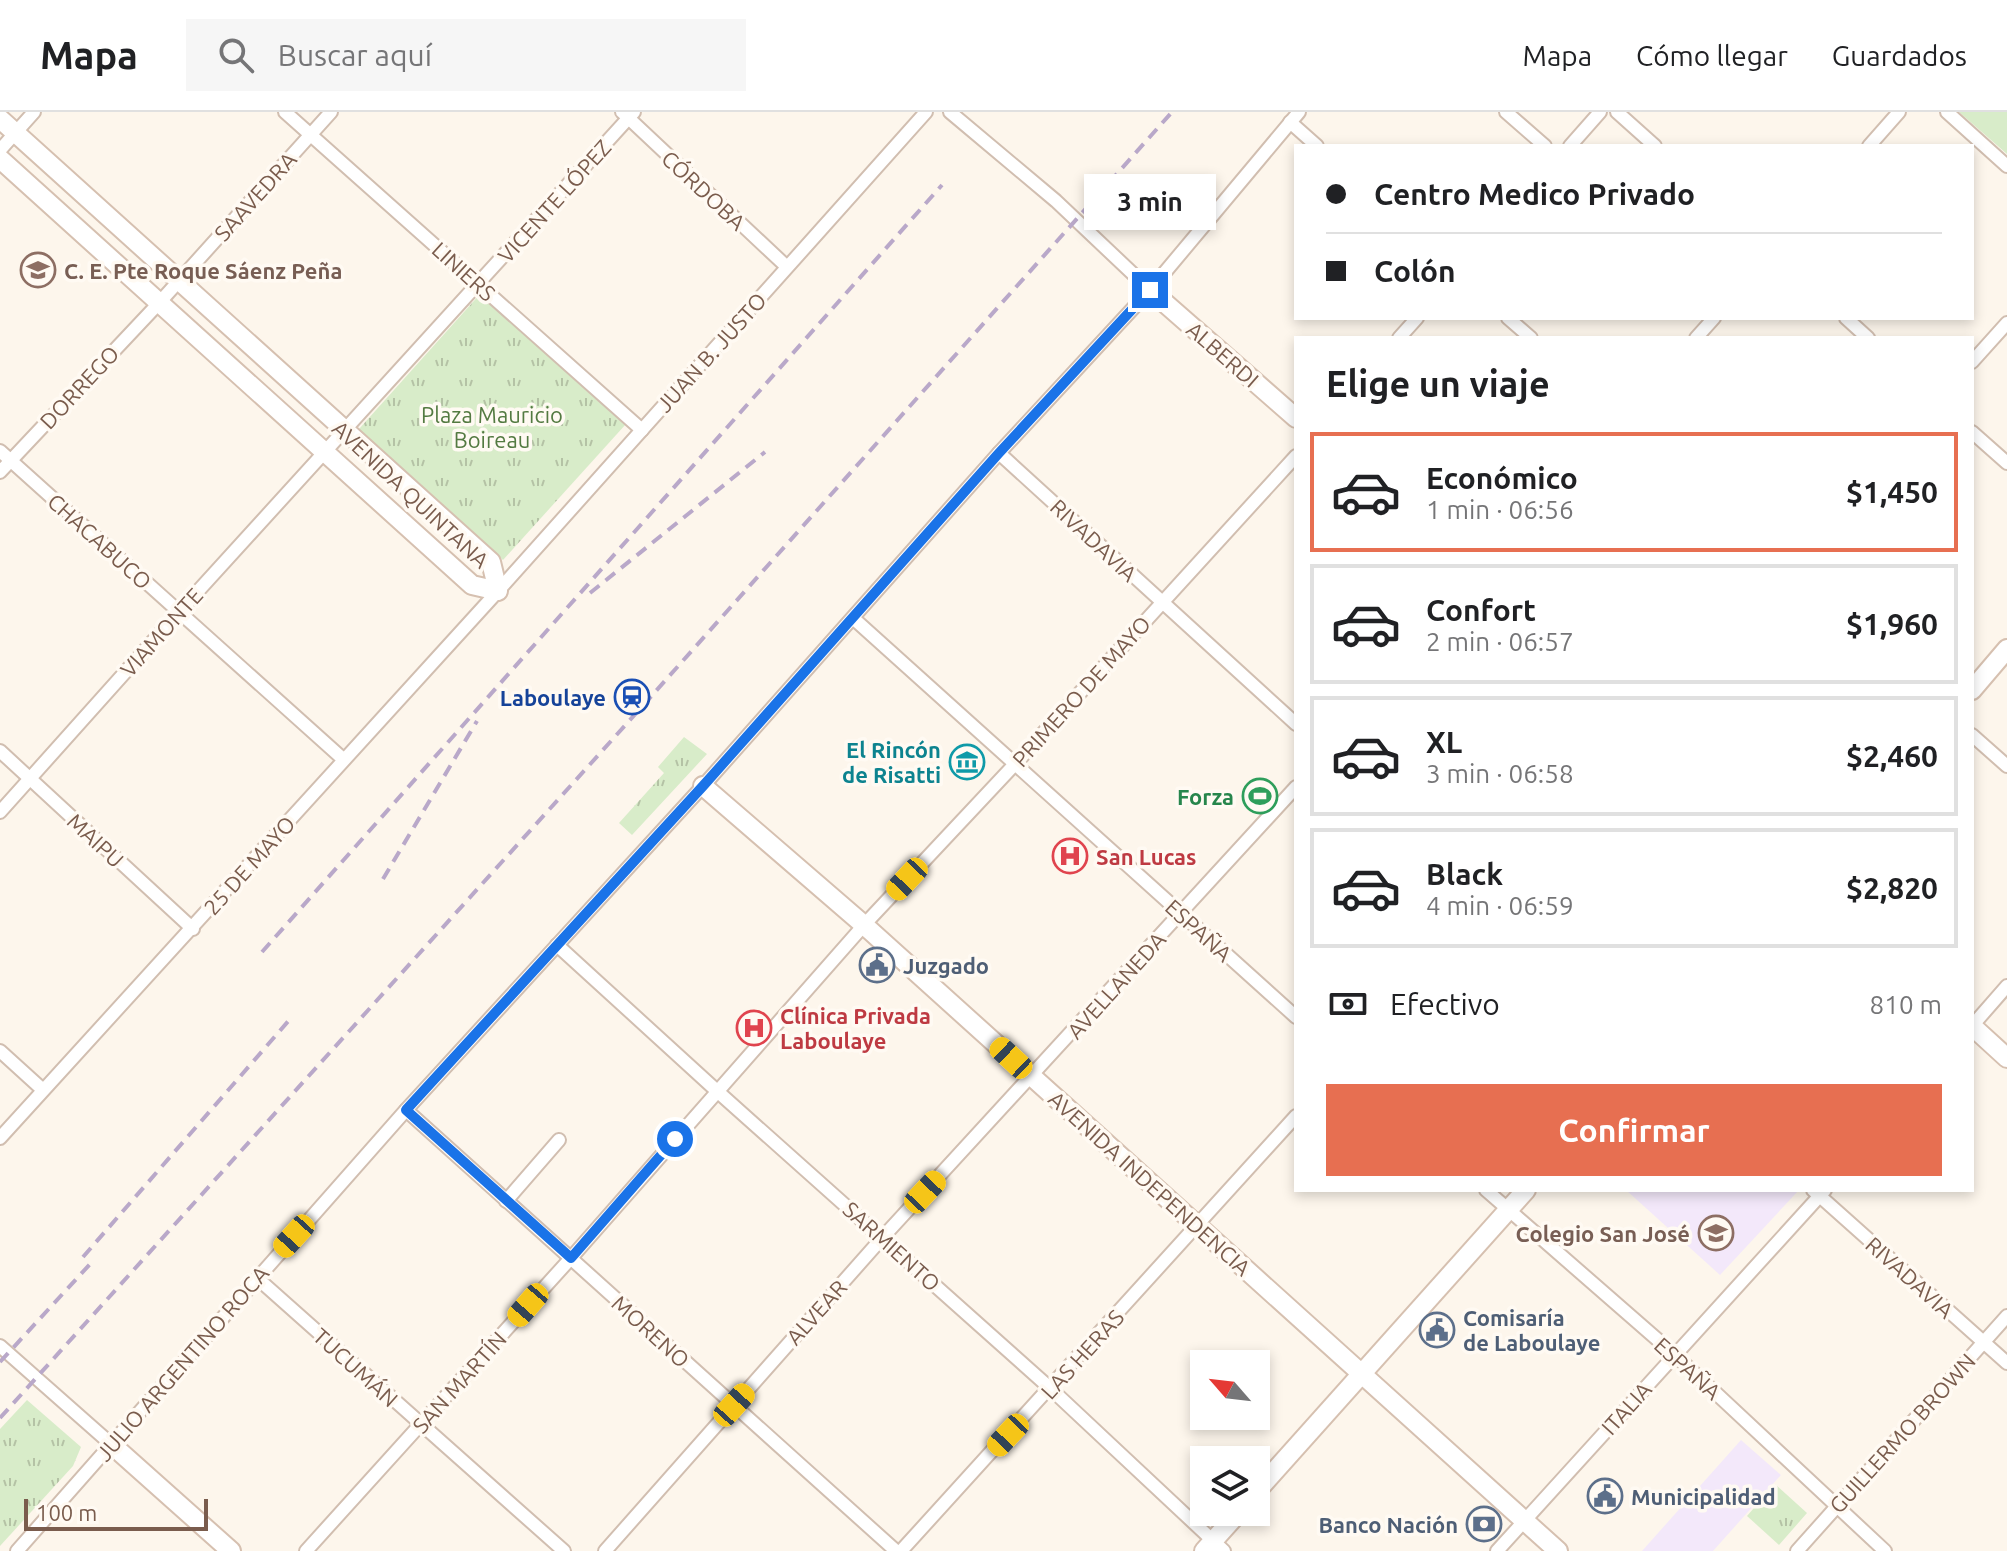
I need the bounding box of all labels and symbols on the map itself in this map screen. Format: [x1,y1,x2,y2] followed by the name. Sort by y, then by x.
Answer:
[492,134,616,267] street label: VICENTE LÓPEZ
[657,144,752,235] street label: CÓRDOBA
[209,146,302,245] street label: SAAVEDRA
[1084,174,1216,230] callout: 3 min
[427,236,501,306] street label: LINIERS
[19,251,57,289] school or university icon: C. E. Pte Roque Sáenz Peña
[64,258,342,283] place label: C. E. Pte Roque Sáenz Peña
[1132,272,1168,308] route end
[651,287,771,417] street label: JUAN B. JUSTO
[1182,316,1264,392] street label: ALBERDI
[34,341,124,433] street label: DORREGO
[421,402,563,452] park label: Plaza Mauricio Boireau
[328,415,495,573] street label: AVENIDA QUINTANA
[43,488,157,594] street label: CHACABUCO
[1046,494,1143,587] street label: RIVADAVIA
[115,583,207,681] street label: VIAMONTE
[1007,611,1155,771] street label: PRIMERO DE MAYO
[613,678,651,716] station icon: Laboulaye
[500,685,606,710] place label: Laboulaye
[842,737,941,787] place label: El Rincón de Risatti
[948,743,986,781] museum icon: El Rincón de Risatti
[1241,777,1279,815] sports icon: Forza
[1177,784,1234,809] place label: Forza
[63,808,129,872] street label: MAIPU
[198,811,300,919] street label: 25 DE MAYO
[1051,837,1089,875] hospital icon: San Lucas
[1096,844,1196,869] place label: San Lucas
[882,853,932,905] car
[1161,894,1238,967] street label: ESPAÑA
[1062,926,1171,1043] street label: AVELLANEDA
[858,946,896,984] public building icon: Juzgado
[903,953,989,978] place label: Juzgado
[780,1003,931,1053] place label: Clínica Privada Laboulaye
[735,1009,773,1047] hospital icon: Clínica Privada Laboulaye
[985,1033,1037,1083] car
[1044,1086,1257,1281] street label: AVENIDA INDEPENDENCIA
[657,1121,693,1157] route start
[900,1166,950,1218] car
[839,1196,945,1296] street label: SARMIENTO
[269,1210,319,1262] car
[1697,1214,1735,1252] school or university icon: Colegio San José
[1516,1221,1690,1246] place label: Colegio San José
[1861,1231,1959,1323] street label: RIVADAVIA
[91,1260,274,1466] street label: JULIO ARGENTINO ROCA
[781,1274,852,1349] street label: ALVEAR
[503,1279,553,1331] car
[607,1290,695,1372] street label: MORENO
[1035,1304,1129,1404] street label: LAS HERAS
[1463,1305,1600,1355] place label: Comisaría de Laboulaye
[1418,1311,1456,1349] public building icon: Comisaría de Laboulaye
[309,1322,404,1411] street label: TUCUMÁN
[406,1326,511,1438] street label: SAN MARTÍN
[1650,1332,1727,1405] street label: ESPAÑA
[1824,1348,1980,1518] street label: GUILLERMO BROWN
[1190,1350,1270,1430] north arrow
[1596,1376,1657,1439] street label: ITALIA
[709,1379,759,1431] car
[983,1409,1033,1461] car
[1586,1477,1624,1515] public building icon: Municipalidad
[1631,1484,1776,1509] place label: Municipalidad
[24,1495,208,1531] scale bar
[1465,1505,1503,1543] bank icon: Banco Nación
[1318,1512,1458,1537] place label: Banco Nación

